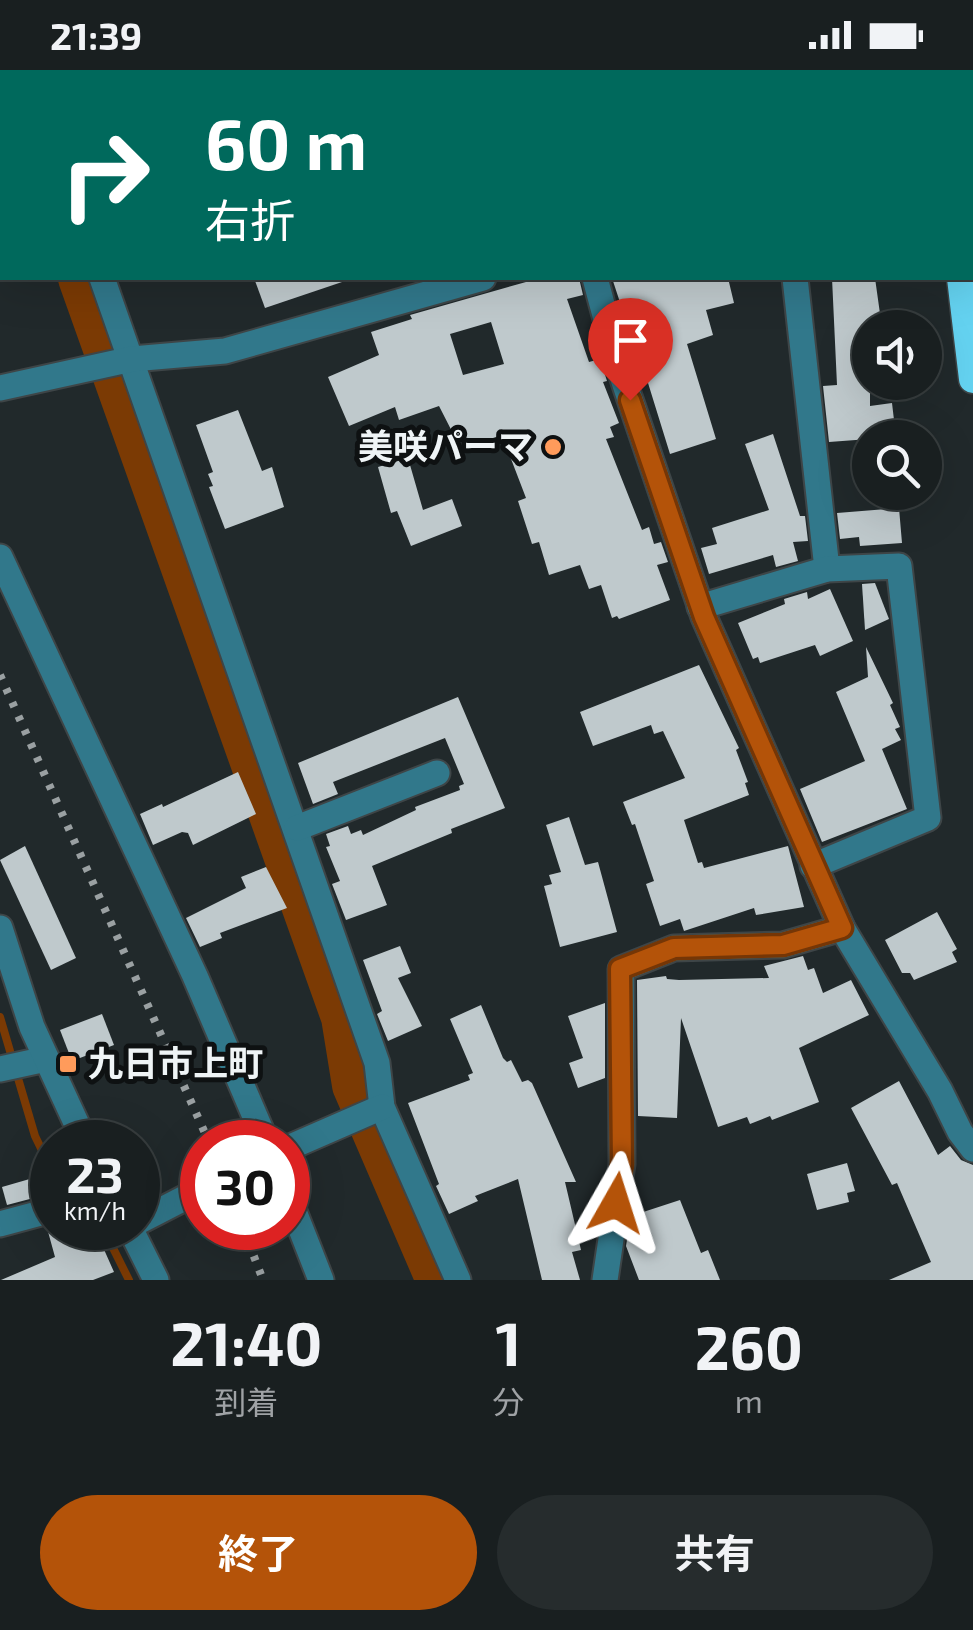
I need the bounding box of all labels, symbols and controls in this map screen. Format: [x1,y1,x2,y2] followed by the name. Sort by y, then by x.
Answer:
[50,12,142,58] text: 21:39
[205,100,367,184] text: 60 m
[40,110,170,240] icon: right
[205,192,295,246] text: 右折
[588,298,673,401] pin
[852,310,942,510] map controls
[852,310,942,400] button: sound
[603,313,658,368] icon: arrive
[852,420,942,510] button: search
[358,424,533,466] place label: 美咲パーマ
[542,436,564,458] marker: 美咲パーマ
[88,1041,263,1083] place label: 九日市上町
[57,1053,79,1075] marker: 九日市上町
[180,1120,310,1250] speed limit sign: 30
[66,1143,124,1203] text: 23
[564,1151,668,1255] position arrow
[64,1195,126,1225] text: km/h
[170,1306,322,1378] text: 21:40
[496,1306,522,1378] text: 1
[695,1310,803,1382] text: 260
[735,1381,763,1419] text: m
[214,1382,278,1420] text: 到着
[493,1382,525,1420] text: 分
[40,1495,477,1610] button: 終了
[497,1495,933,1610] button: 共有

